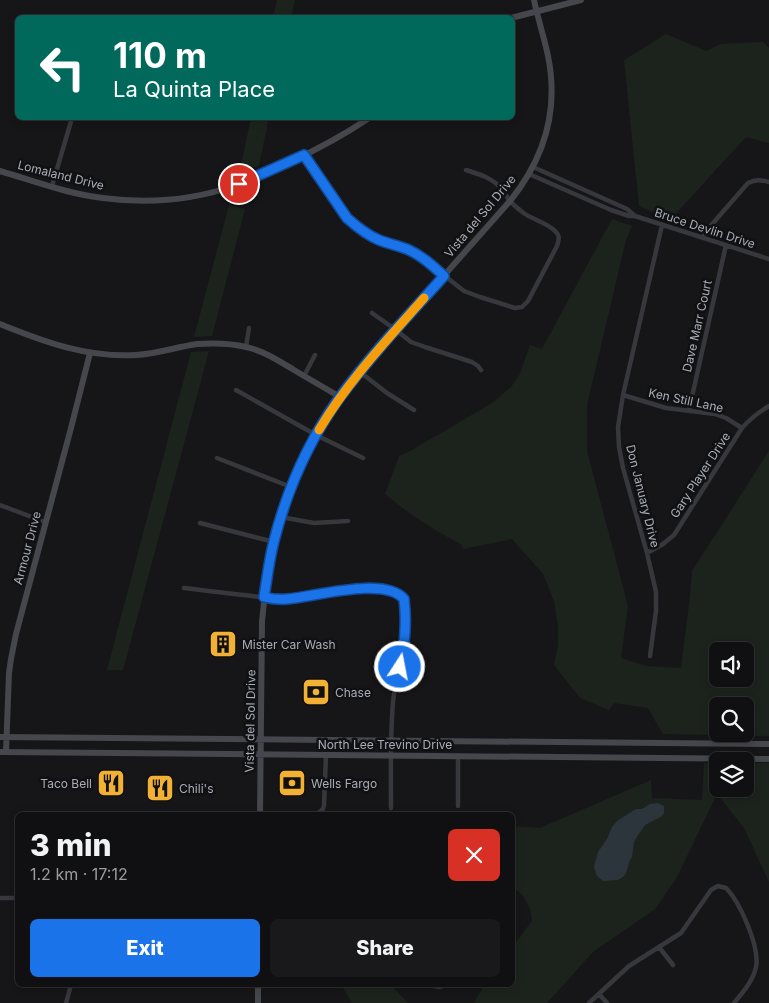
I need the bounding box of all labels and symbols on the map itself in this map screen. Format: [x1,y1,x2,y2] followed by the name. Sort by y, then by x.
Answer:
[16,157,106,193] street label: Lomaland Drive
[218,163,260,205] pin
[441,172,519,260] street label: Vista del Sol Drive
[653,205,757,251] street label: Bruce Devlin Drive
[679,278,715,373] street label: Dave Marr Court
[647,385,725,415] street label: Ken Still Lane
[667,429,733,521] street label: Gary Player Drive
[623,443,663,549] street label: Don January Drive
[10,510,44,586] street label: Armour Drive
[208,629,238,659] building icon: Mister Car Wash
[242,637,336,652] place label: Mister Car Wash
[373,640,425,692] position arrow
[242,669,258,773] street label: Vista del Sol Drive
[301,677,331,707] bank icon: Chase
[335,685,371,700] place label: Chase
[318,737,452,752] street label: North Lee Trevino Drive
[96,768,126,798] restaurant icon: Taco Bell
[277,768,307,798] bank icon: Wells Fargo
[145,773,175,803] restaurant icon: Chili's
[40,776,92,791] place label: Taco Bell
[311,776,377,791] place label: Wells Fargo
[179,781,214,796] place label: Chili's

